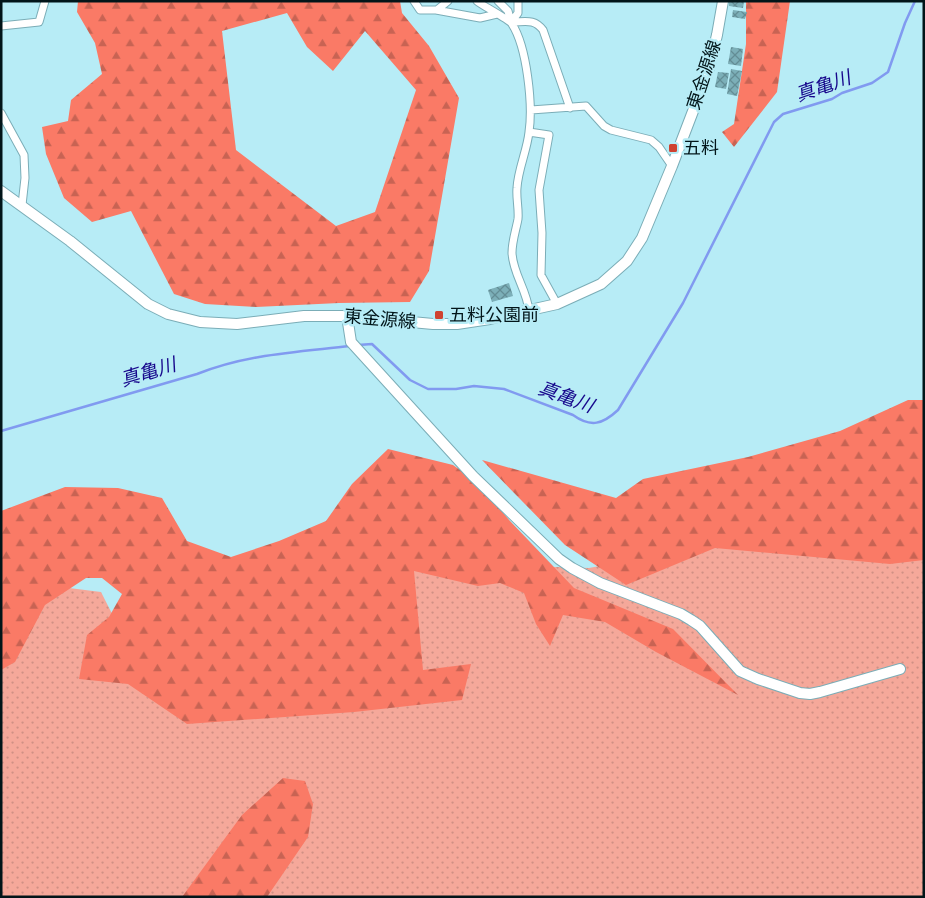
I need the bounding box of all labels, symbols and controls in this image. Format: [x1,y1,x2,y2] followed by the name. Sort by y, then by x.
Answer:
[682,37,726,113] street label: 東金源線
[792,65,856,106] water label: 真亀川
[683,137,719,159] place label: 五料
[667,142,679,154] marker: 五料
[449,304,539,326] place label: 五料公園前
[343,305,417,333] street label: 東金源線
[433,309,445,321] marker: 五料公園前
[117,352,181,391] water label: 真亀川
[535,376,599,418] water label: 真亀川

